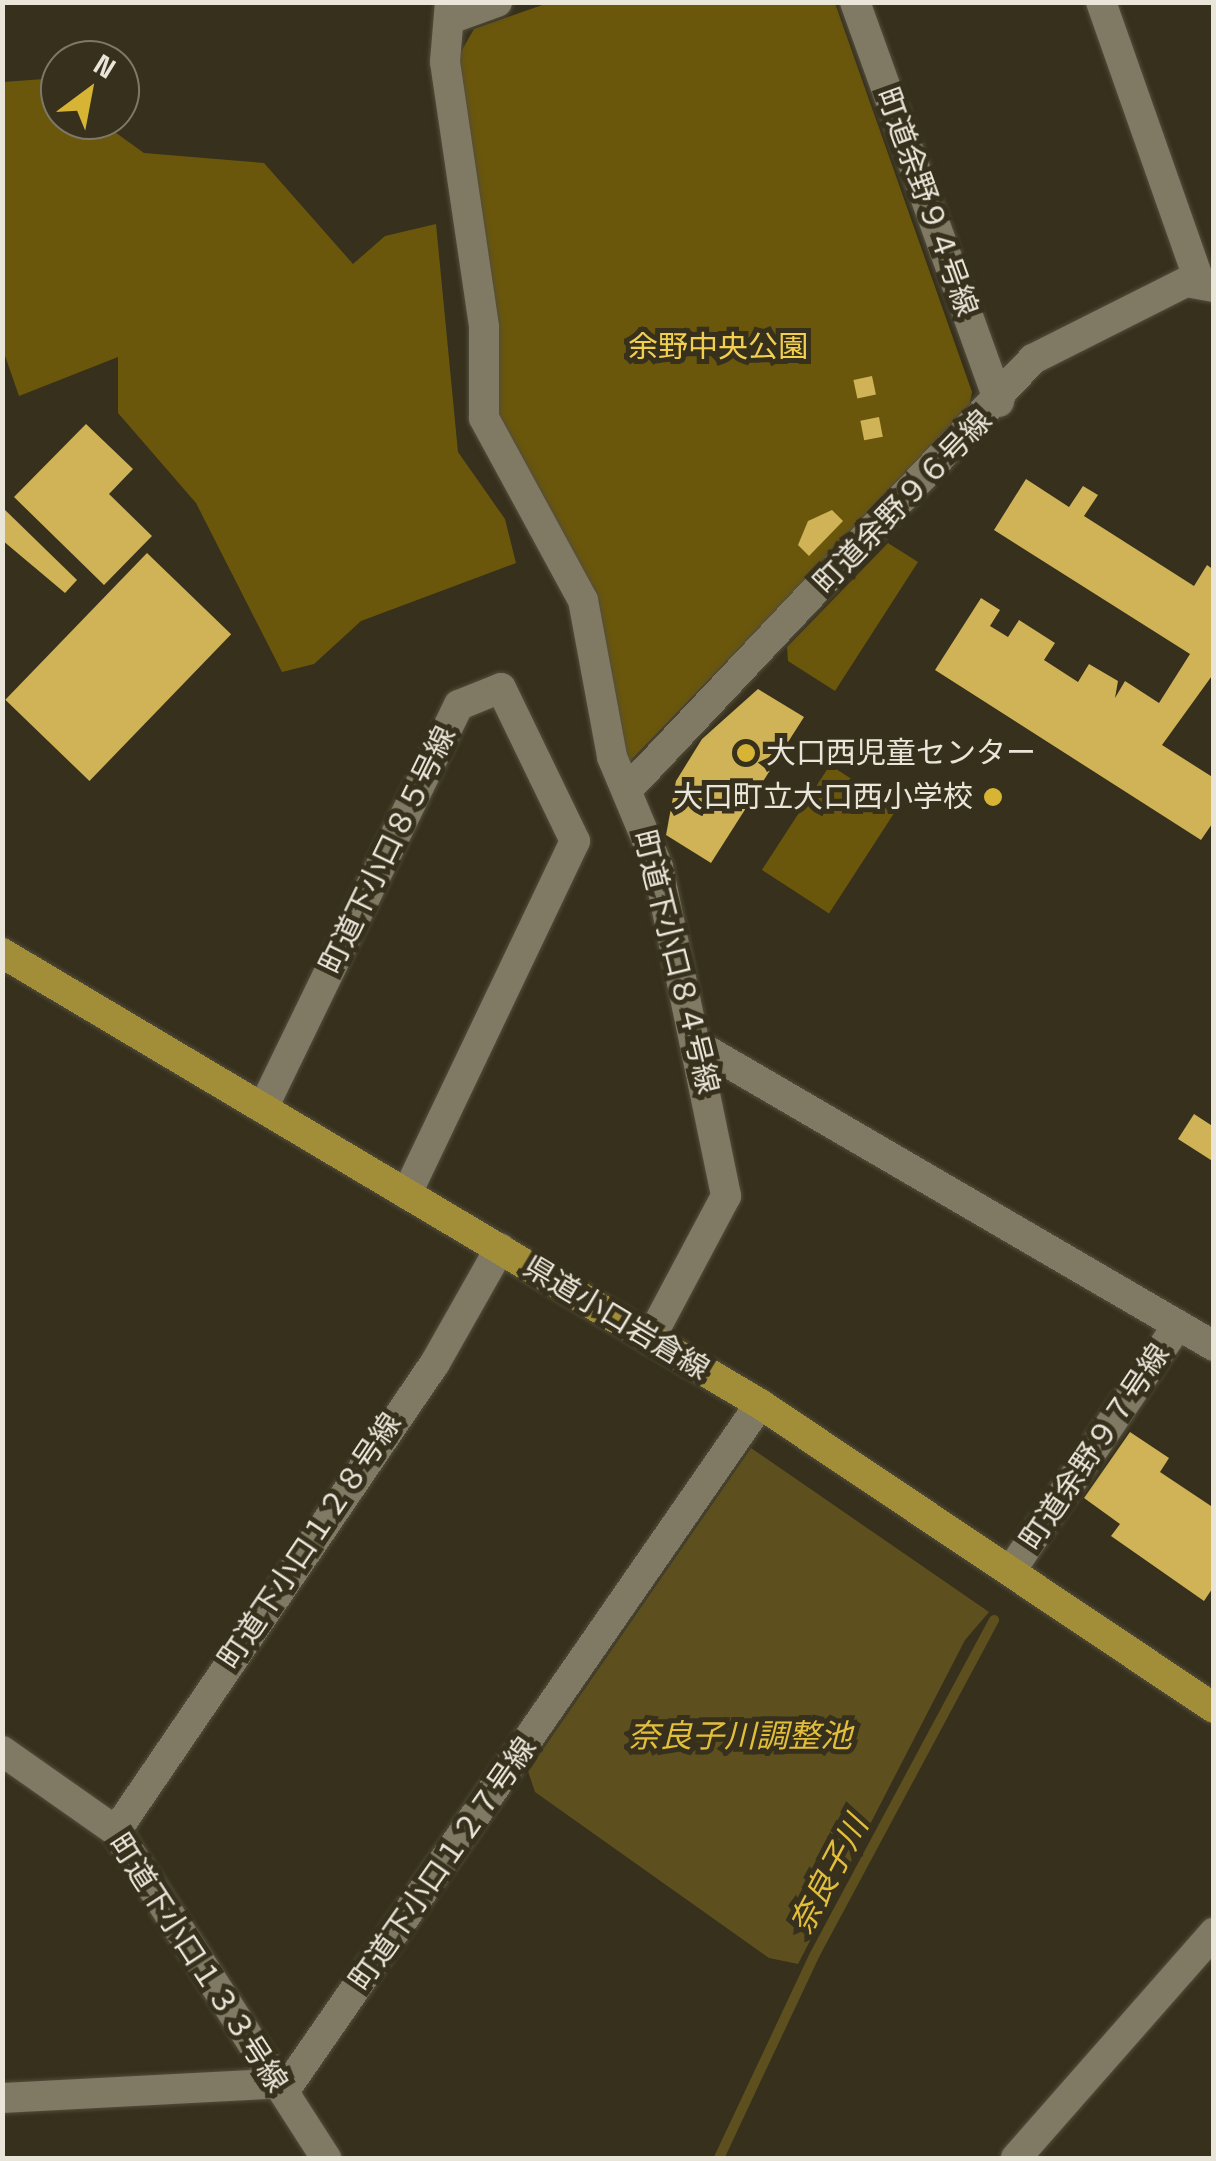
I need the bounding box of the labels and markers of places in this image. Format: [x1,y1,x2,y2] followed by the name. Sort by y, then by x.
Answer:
[766,735,1036,771] place label: 大口西児童センター
[735,742,757,764] marker: 大口西児童センター
[673,779,973,815] place label: 大口町立大口西小学校
[982,786,1004,808] marker: 大口町立大口西小学校

